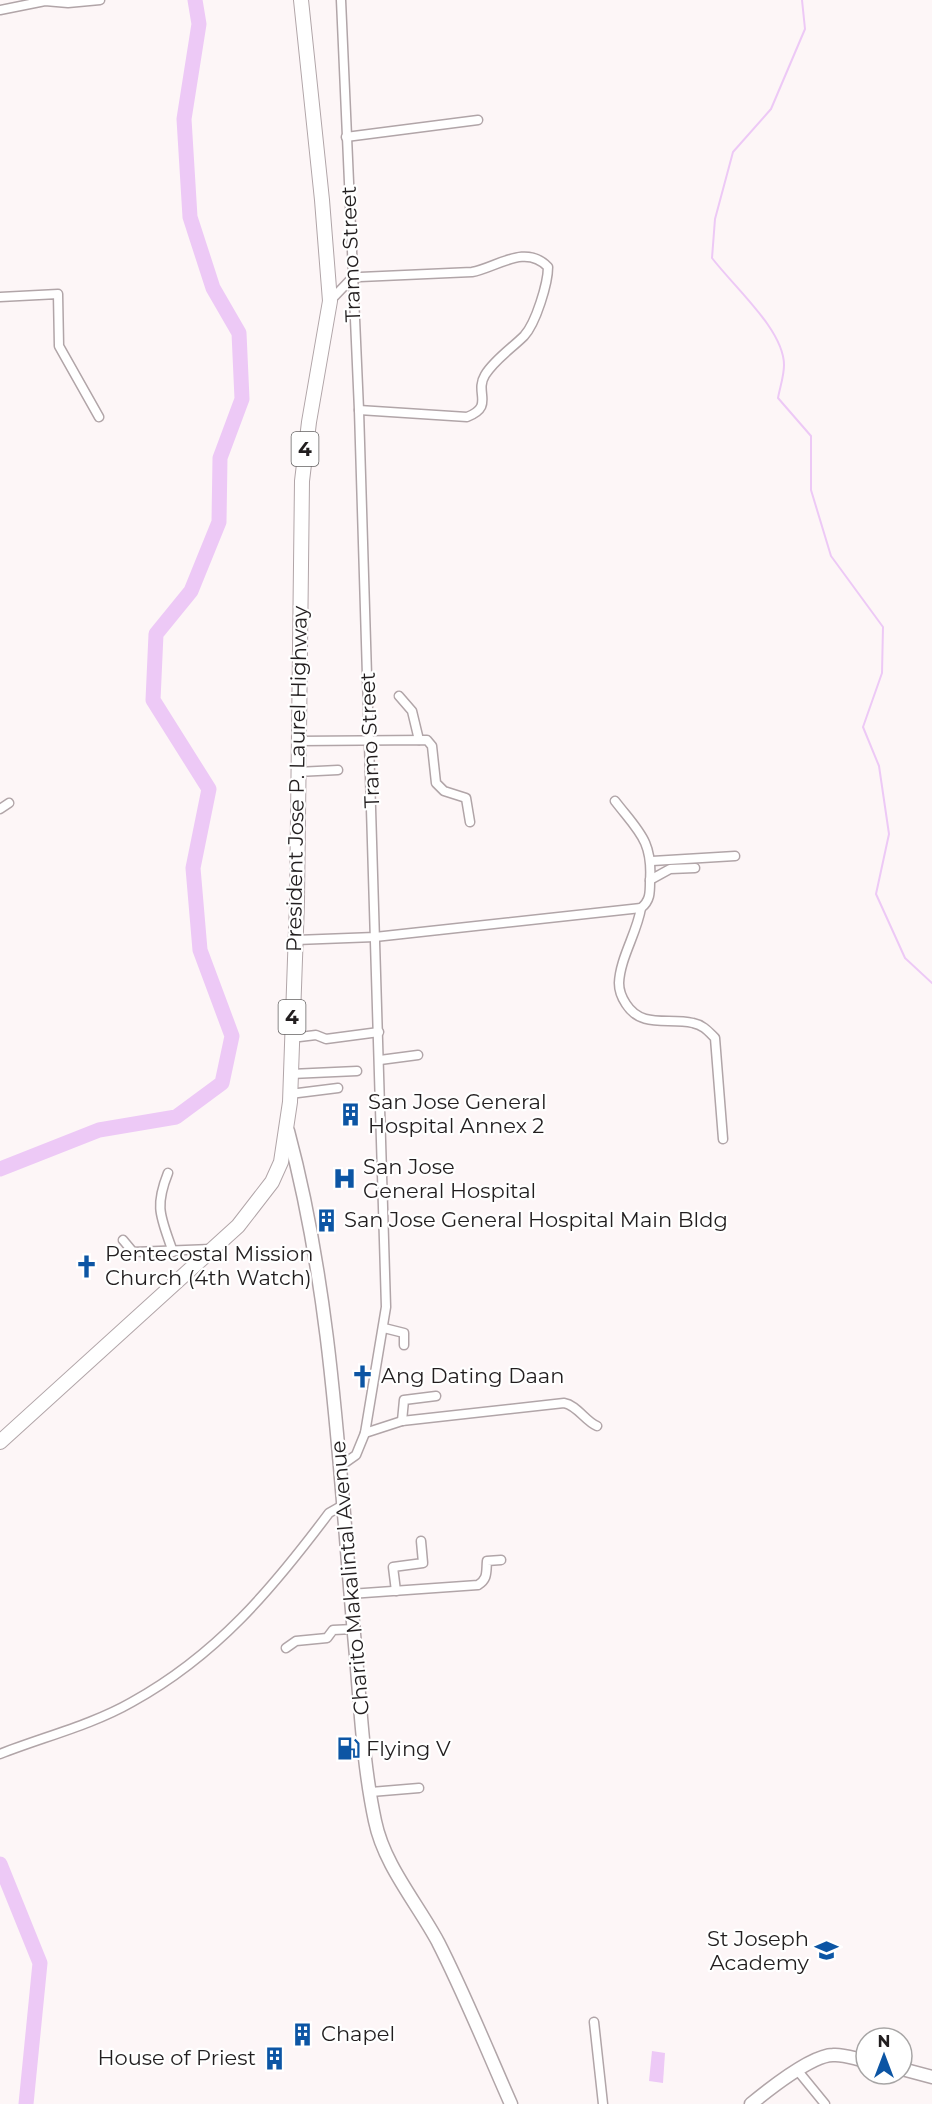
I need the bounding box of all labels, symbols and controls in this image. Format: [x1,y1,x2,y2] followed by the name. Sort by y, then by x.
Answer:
[336,186,365,322] street label: Tramo Street
[292,432,318,466] road number: 4
[281,605,312,952] street label: President Jose P. Laurel Highway
[355,672,384,808] street label: Tramo Street
[278,1000,306,1034] road number: 4
[368,1089,547,1138] place label: San Jose General Hospital Annex 2
[337,1101,363,1127] building icon: San Jose General Hospital Annex 2
[363,1154,536,1203] place label: San Jose General Hospital
[332,1166,358,1192] hospital icon: San Jose General Hospital
[313,1207,339,1233] building icon: San Jose General Hospital Main Bldg
[344,1207,728,1232] place label: San Jose General Hospital Main Bldg
[105,1241,313,1290] place label: Pentecostal Mission Church (4th Watch)
[74,1253,100,1279] church icon: Pentecostal Mission Church (4th Watch)
[350,1363,376,1389] church icon: Ang Dating Daan
[381,1363,564,1388] place label: Ang Dating Daan
[325,1440,374,1716] street label: Charito Makalintal Avenue
[335,1736,361,1762] fuel station icon: Flying V
[366,1736,451,1761] place label: Flying V
[707,1926,810,1975] place label: St Joseph Academy
[814,1938,840,1964] school or university icon: St Joseph Academy
[290,2021,316,2047] building icon: Chapel
[321,2021,395,2046] place label: Chapel
[854,2026,914,2086] north arrow
[878,2032,890,2051] text: N
[97,2045,256,2070] place label: House of Priest
[261,2045,287,2071] building icon: House of Priest

